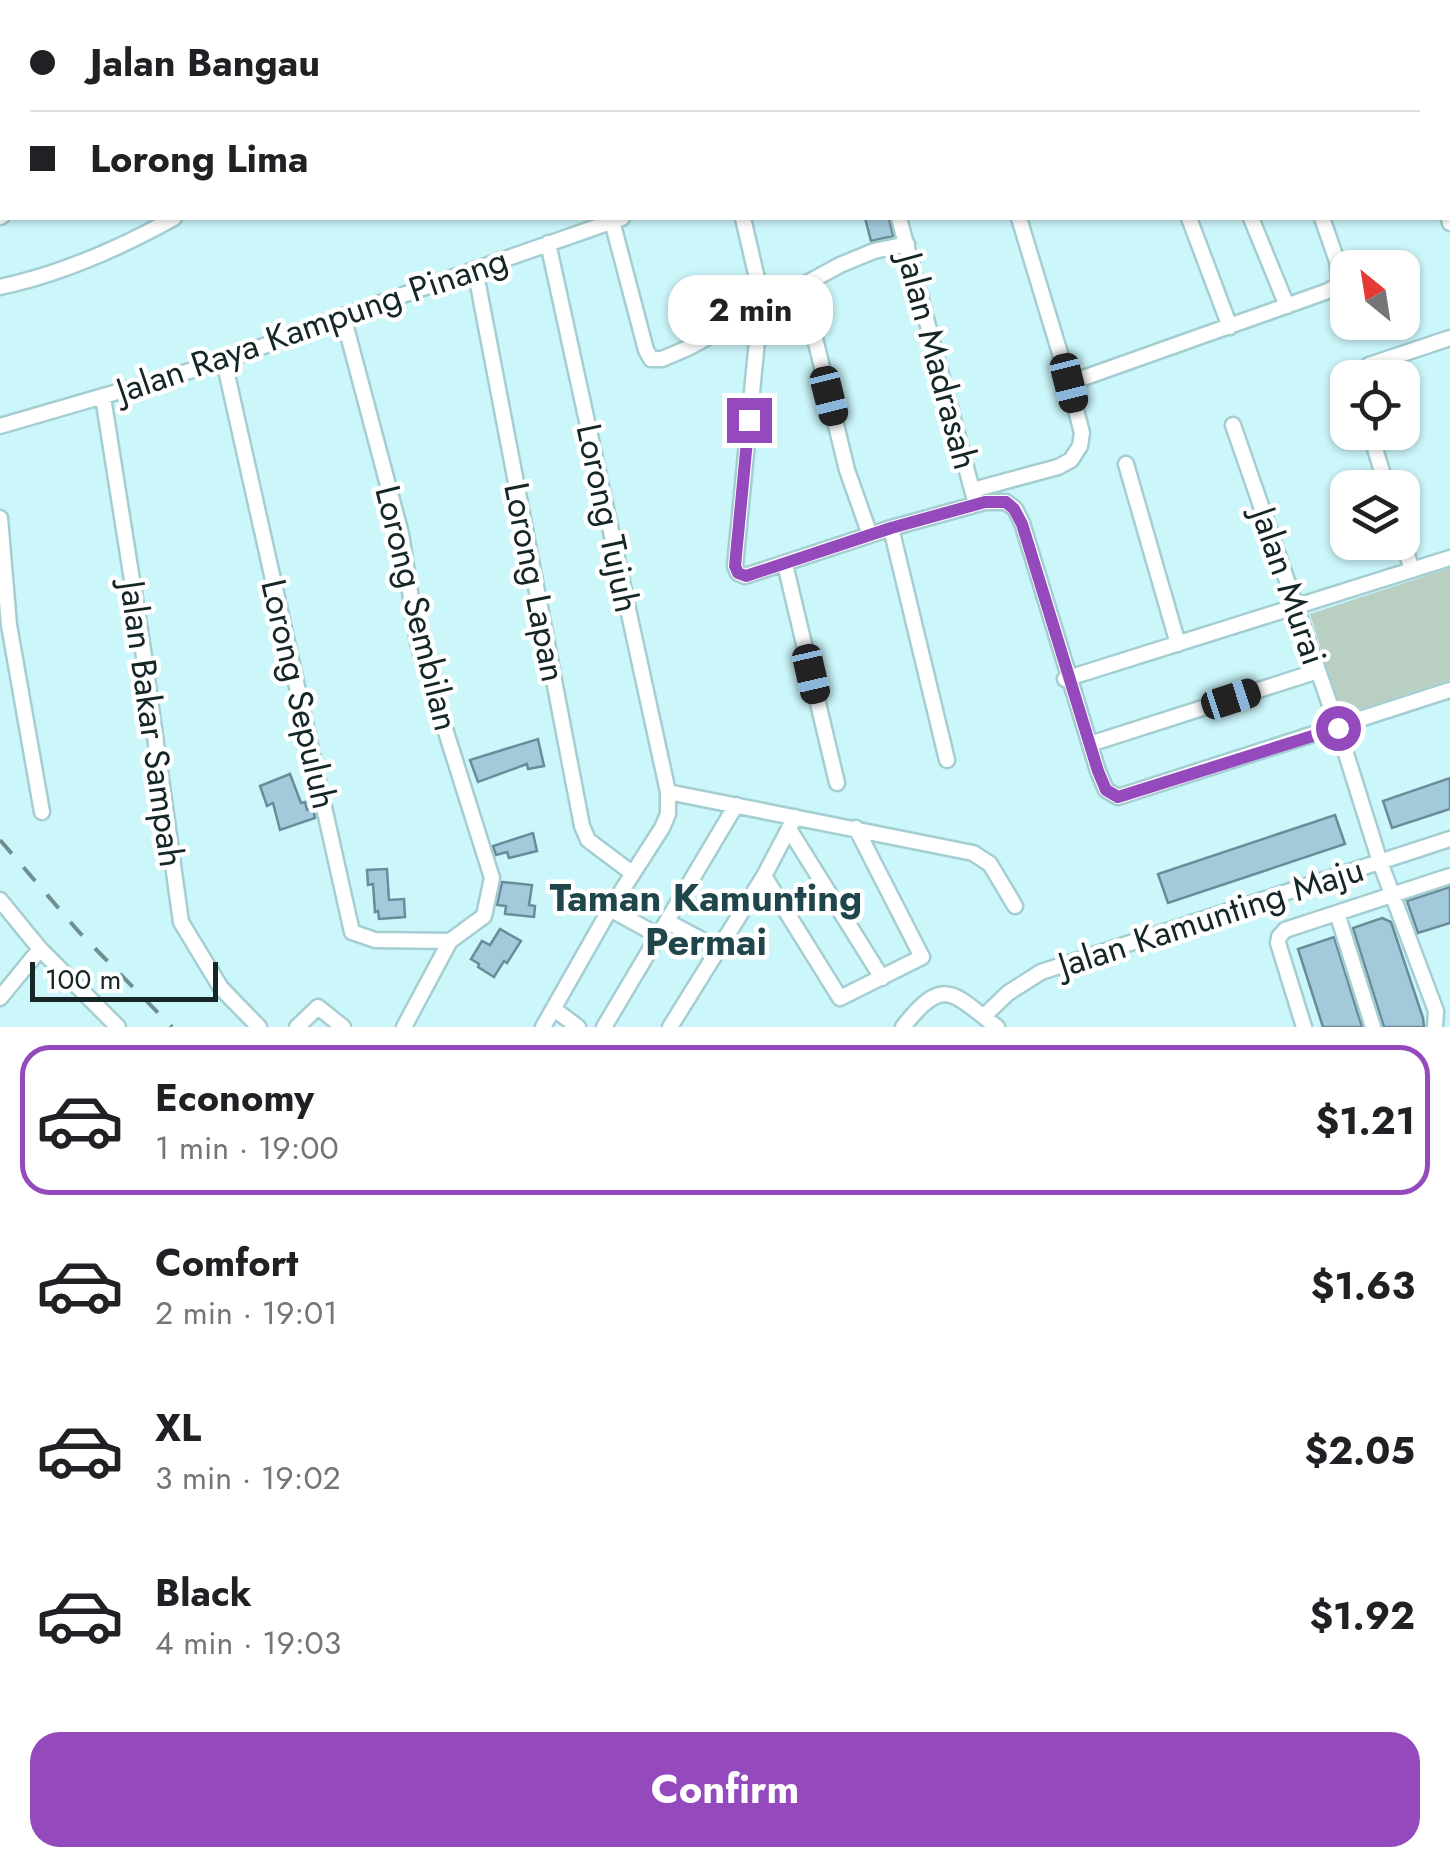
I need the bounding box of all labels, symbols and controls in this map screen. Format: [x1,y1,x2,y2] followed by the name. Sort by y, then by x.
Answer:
[90,35,320,90] text: Jalan Bangau
[90,131,309,186] text: Lorong Lima
[106,234,514,417] street label: Jalan Raya Kampung Pinang
[884,243,991,475] street label: Jalan Madrasah
[1330,250,1420,340] north arrow
[1330,250,1420,560] map controls
[666,275,832,345] callout: 2 min
[708,287,793,333] text: 2 min
[1047,350,1091,416] car
[1330,360,1420,450] button: locate
[807,363,851,429] car
[727,398,772,443] route end
[564,419,652,617] street label: Lorong Tujuh
[1330,470,1420,560] button: layers
[491,478,579,686] street label: Lorong Lapan
[362,480,472,736] street label: Lorong Sembilan
[1237,497,1339,672] street label: Jalan Murai
[107,574,197,870] street label: Jalan Bakar Sampah
[248,574,350,814] street label: Lorong Sepuluh
[790,641,832,707] car
[1198,675,1264,723] car
[1316,706,1361,751] route start
[1048,844,1370,991] street label: Jalan Kamunting Maju
[550,870,862,969] district label: Taman Kamunting Permai
[30,957,218,1001] scale bar
[45,959,121,1000] text: 100 m
[155,1070,314,1125] text: Economy
[35,1075,125,1165] icon: car
[1316,1093,1415,1148] text: $1.21
[155,1125,339,1171] text: 1 min · 19:00
[155,1235,298,1290] text: Comfort
[35,1240,125,1330] icon: car
[1311,1258,1415,1313] text: $1.63
[155,1290,338,1336] text: 2 min · 19:01
[155,1400,201,1455] text: XL
[35,1405,125,1495] icon: car
[1305,1423,1415,1478] text: $2.05
[155,1455,341,1501] text: 3 min · 19:02
[155,1565,252,1620] text: Black
[35,1570,125,1660] icon: car
[1309,1588,1415,1643] text: $1.92
[155,1620,341,1666] text: 4 min · 19:03
[30,1732,1420,1847] button: Confirm

